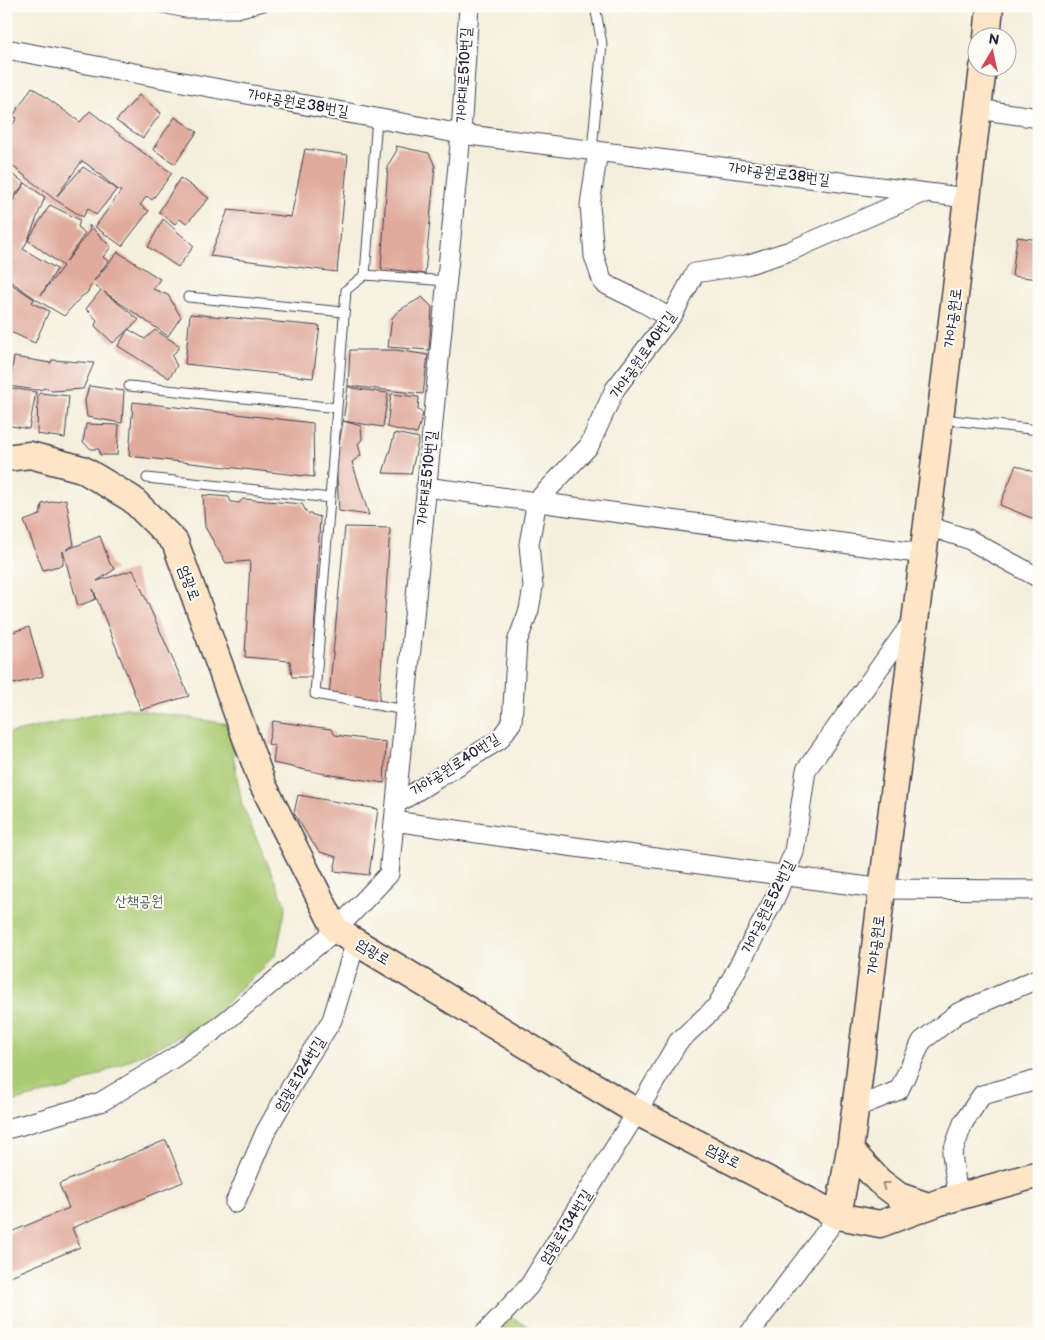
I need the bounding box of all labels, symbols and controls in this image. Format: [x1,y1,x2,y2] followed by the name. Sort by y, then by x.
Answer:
[452,27,476,123] street label: 가야대로510번길
[968,28,1018,78] north arrow
[987,30,1000,49] text: N
[246,85,350,121] street label: 가야공원로38번길
[727,158,831,190] street label: 가야공원로38번길
[940,287,966,349] street label: 가야공원로
[606,308,680,402] street label: 가야공원로40번길
[413,429,441,527] street label: 가야대로510번길
[174,563,204,603] street label: 엄광로
[407,729,503,801] street label: 가야공원로40번길
[737,857,799,957] street label: 가야공원로52번길
[115,892,163,911] park label: 산책공원
[863,914,889,976] street label: 가야공원로
[353,935,393,969] street label: 엄광로
[270,1033,330,1115] street label: 엄광로124번길
[703,1139,743,1173] street label: 엄광로
[881,1182,891,1191] one-way arrow
[536,1186,596,1268] street label: 엄광로134번길

